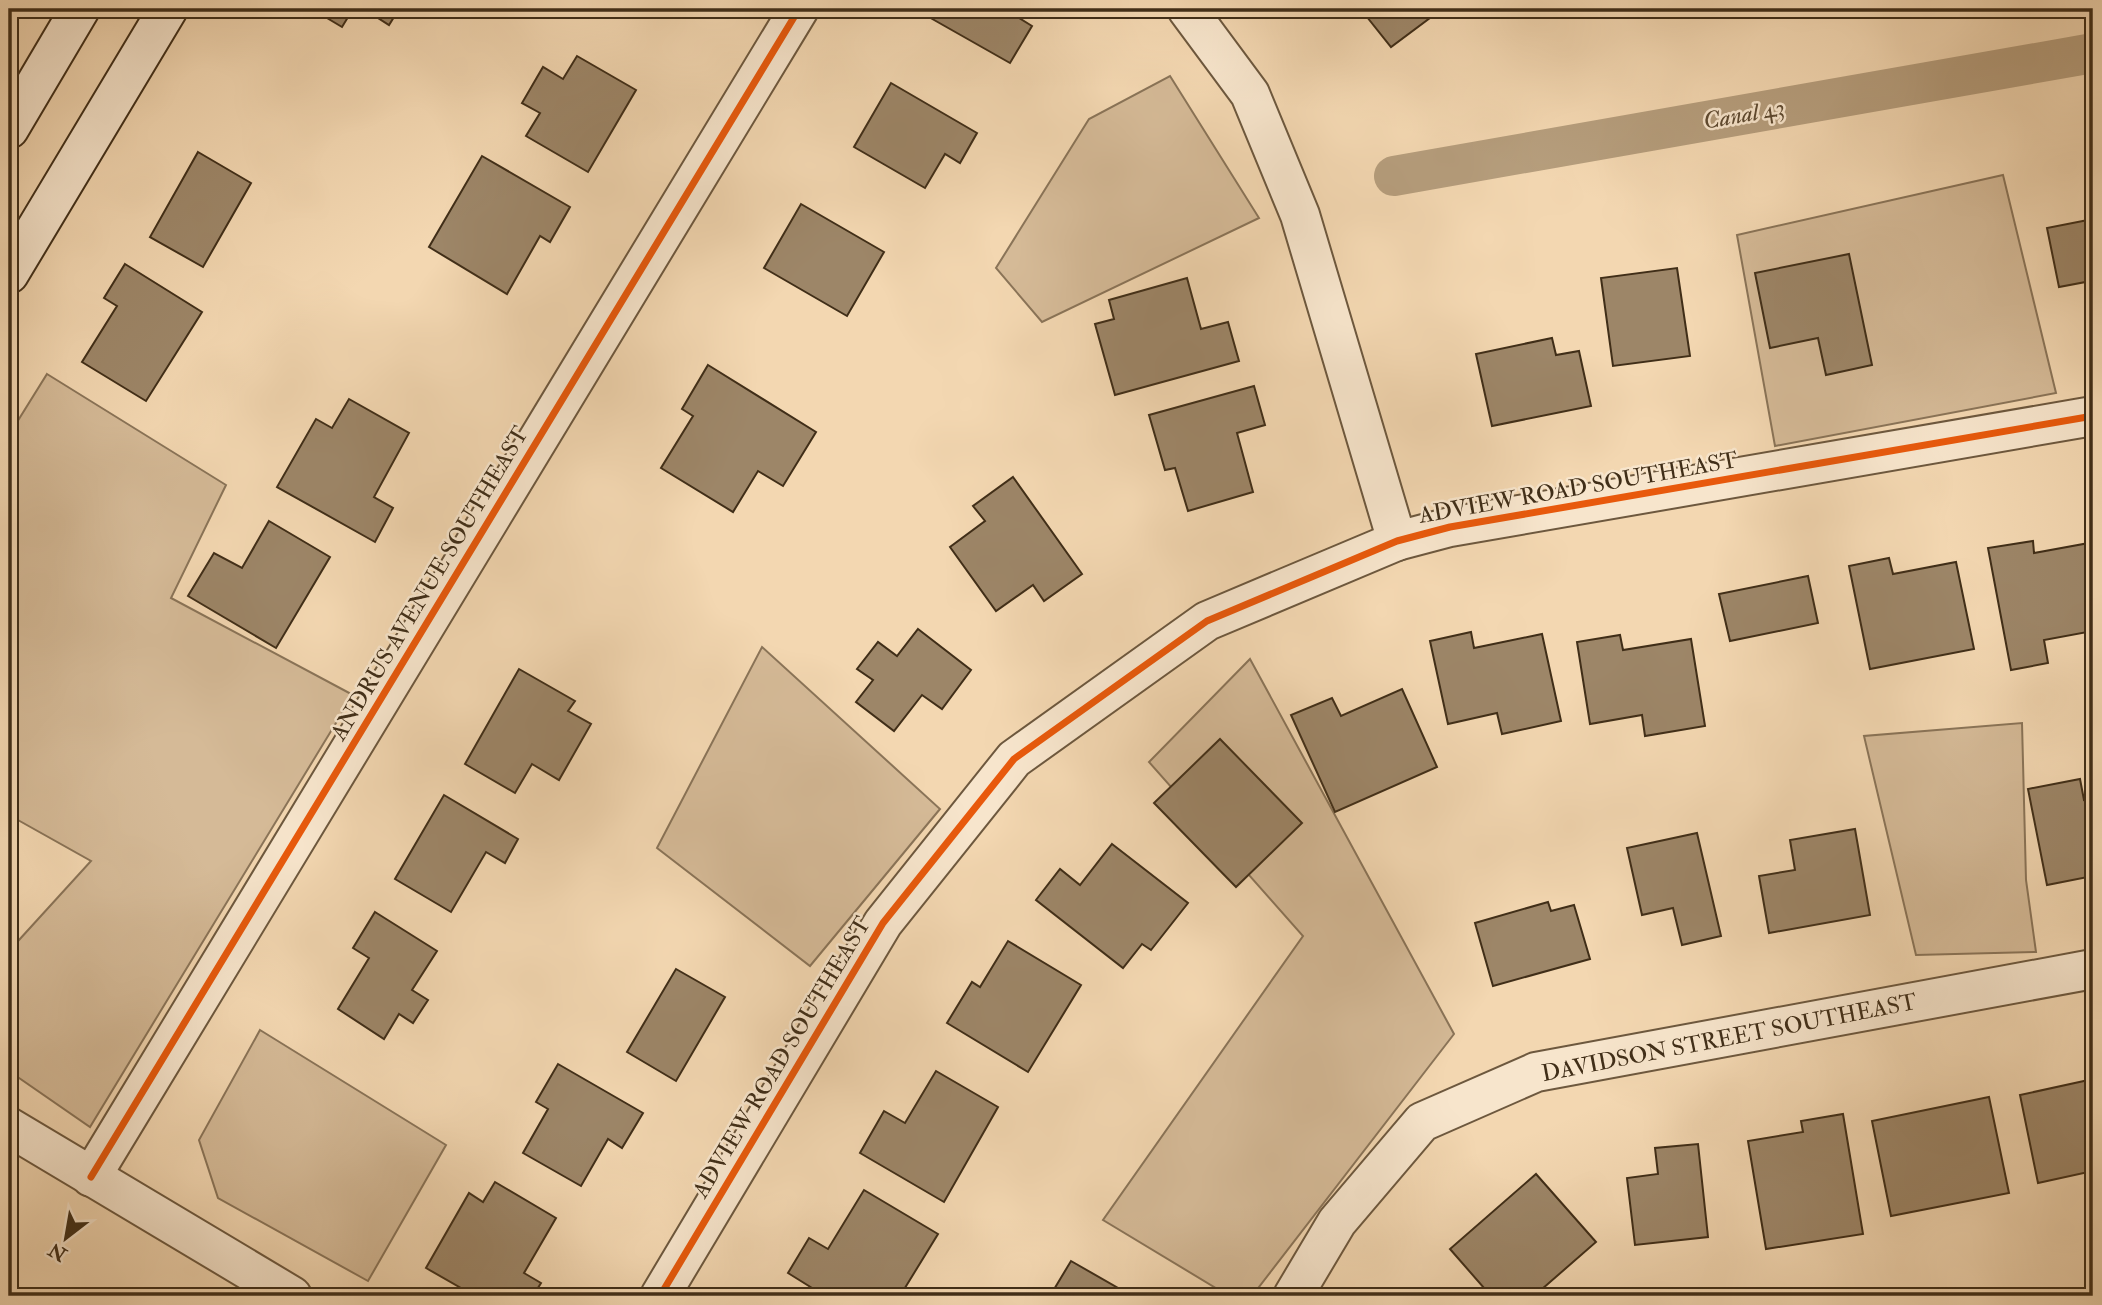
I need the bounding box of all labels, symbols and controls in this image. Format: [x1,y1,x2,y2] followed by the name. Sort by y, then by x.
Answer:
[1701,92,1787,137] water label: Canal 43
[323,421,535,746] street label: ANDRUS AVENUE SOUTHEAST
[1415,445,1740,530] street label: ADVIEW ROAD SOUTHEAST
[685,911,877,1204] street label: ADVIEW ROAD SOUTHEAST
[1539,987,1919,1088] street label: DAVIDSON STREET SOUTHEAST
[32,1204,102,1274] north arrow
[43,1237,72,1267] text: N

